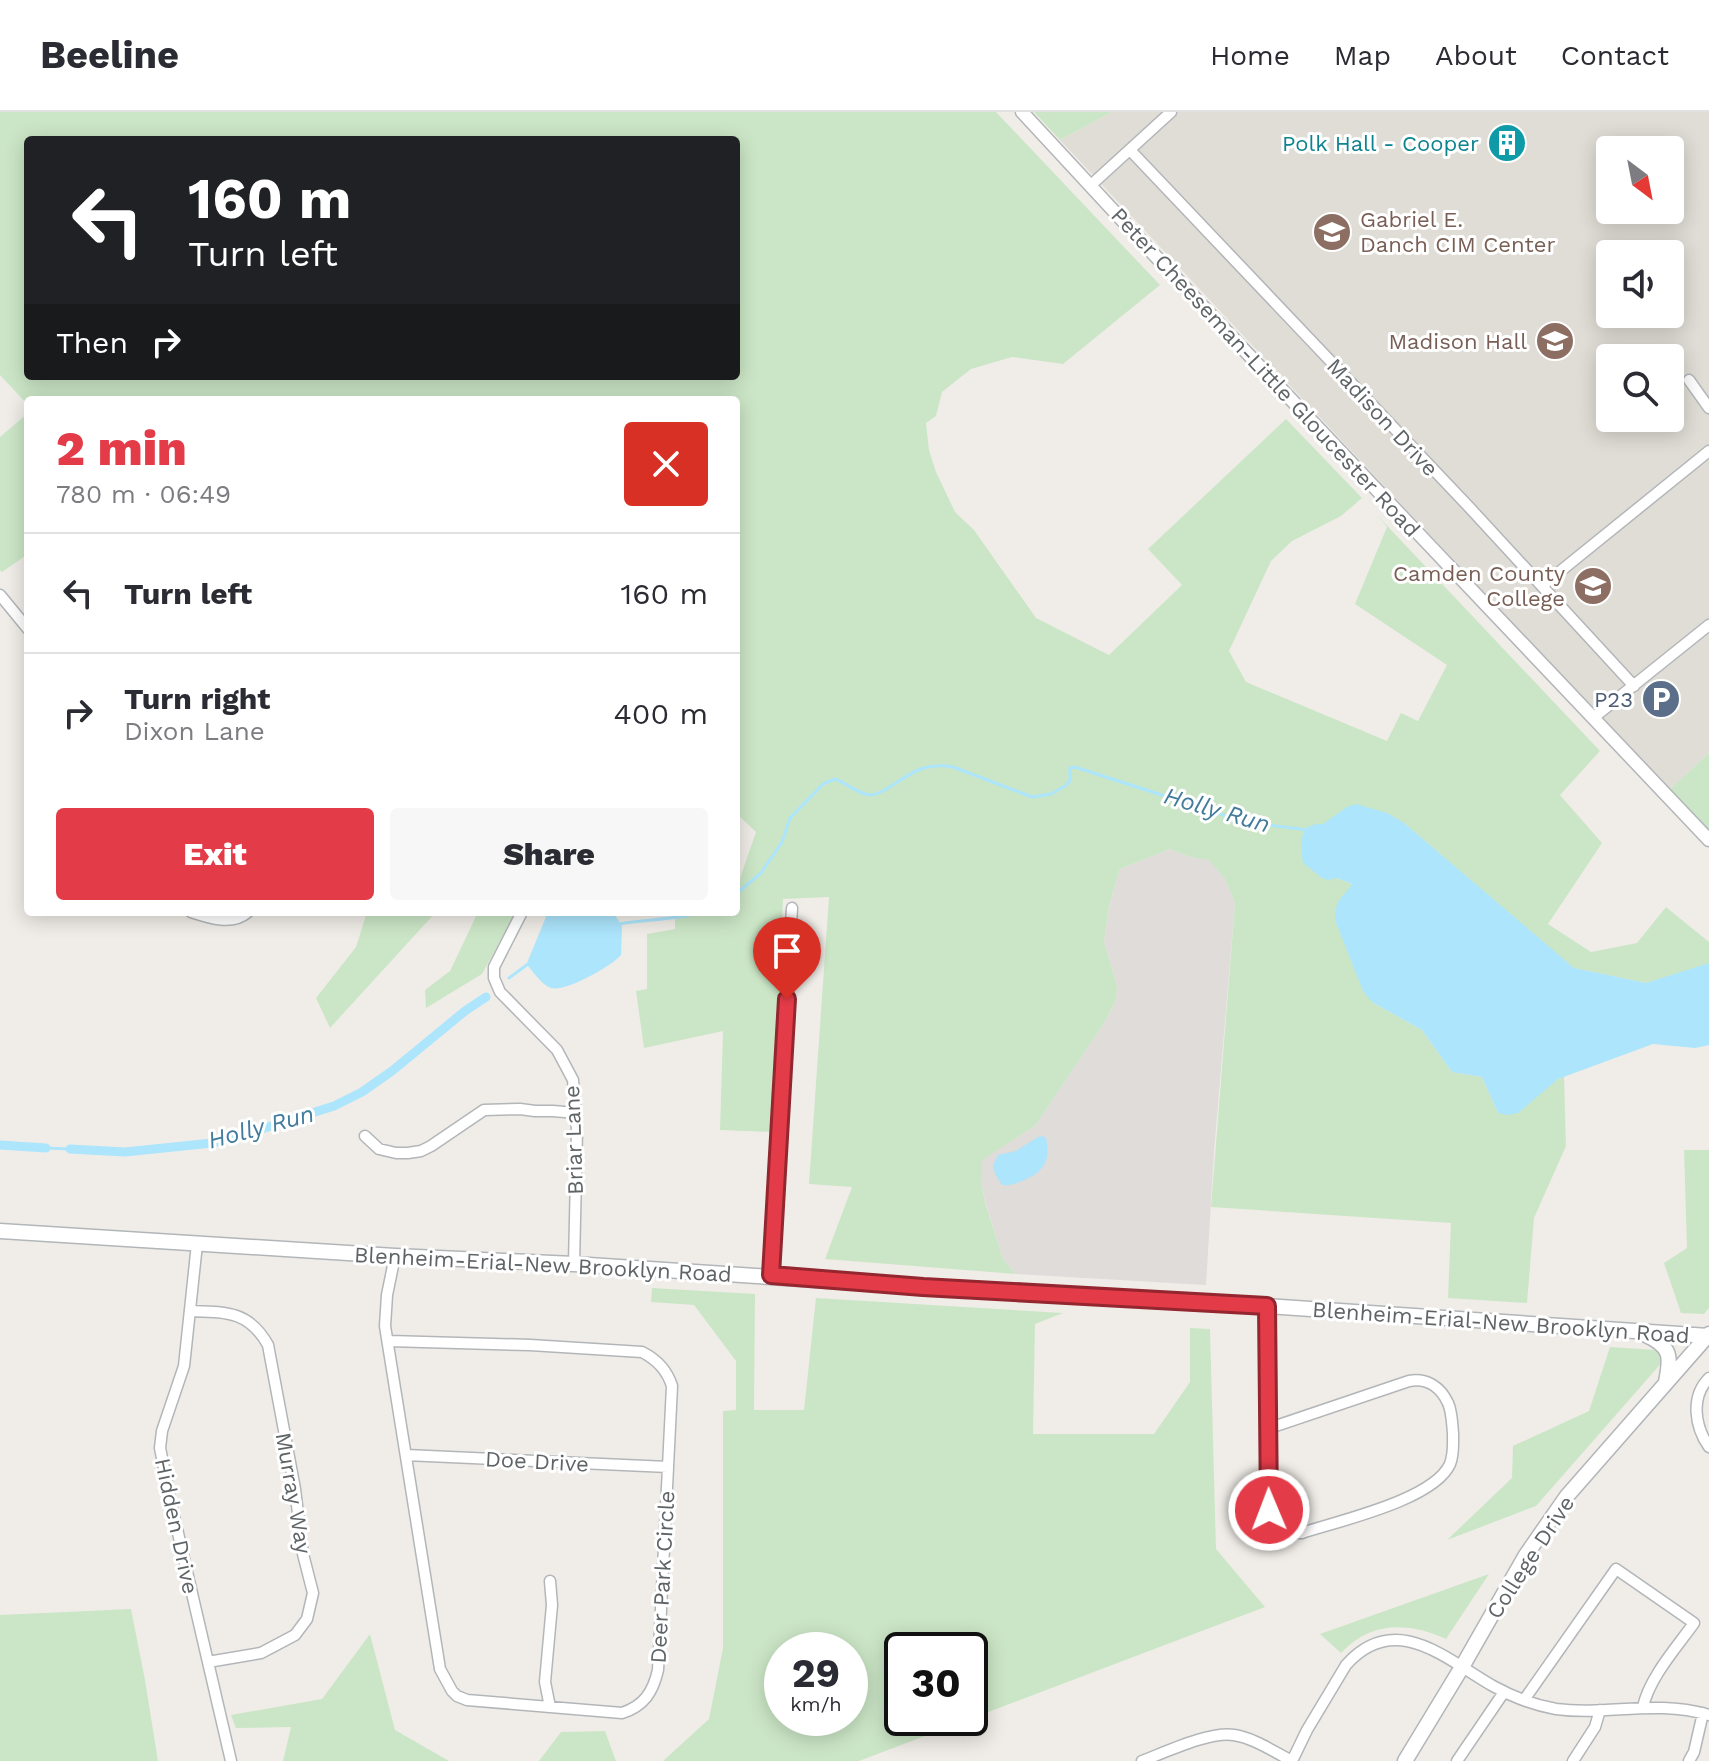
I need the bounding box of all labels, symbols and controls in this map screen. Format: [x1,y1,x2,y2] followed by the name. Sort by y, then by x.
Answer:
[40,33,179,77] text: Beeline
[1210,39,1290,72] text: Home
[1334,39,1391,72] text: Map
[1435,39,1517,72] text: About
[1561,39,1669,72] text: Contact
[1486,122,1528,164] building icon: Polk Hall - Cooper
[1282,131,1479,156] place label: Polk Hall - Cooper
[1596,136,1684,224] north arrow
[1596,136,1684,432] map controls
[188,166,351,232] text: 160 m
[56,168,160,272] icon: left
[1106,203,1425,542] street label: Peter Cheeseman-Little Gloucester Road
[1360,207,1555,257] place label: Gabriel E. Danch CIM Center
[1311,211,1353,253] school or university icon: Gabriel E. Danch CIM Center
[188,233,338,275] text: Turn left
[1596,240,1684,328] button: sound
[144,320,188,364] icon: right
[1534,320,1576,362] school or university icon: Madison Hall
[56,325,128,360] text: Then
[1388,329,1527,354] place label: Madison Hall
[1596,344,1684,432] button: search
[1322,353,1443,481] street label: Madison Drive
[56,420,187,477] text: 2 min
[624,422,708,506] button: close
[56,479,231,509] text: 780 m · 06:49
[1393,561,1566,611] place label: Camden County College
[1572,565,1614,607] school or university icon: Camden County College
[56,571,100,615] icon: left
[124,576,252,611] text: Turn left
[621,576,708,611] text: 160 m
[1640,678,1682,720] parking icon: P23
[124,681,270,716] text: Turn right
[1594,687,1633,712] place label: P23
[56,691,100,735] icon: right
[614,696,708,731] text: 400 m
[124,716,265,746] text: Dixon Lane
[1161,782,1273,838] water label: Holly Run
[56,808,374,900] button: Exit
[390,808,708,900] button: Share
[753,917,821,999] pin
[765,929,809,973] icon: arrive
[559,1085,588,1195] street label: Briar Lane
[205,1099,317,1155] water label: Holly Run
[354,1242,732,1287] street label: Blenheim-Erial-New Brooklyn Road
[1311,1297,1690,1348] street label: Blenheim-Erial-New Brooklyn Road
[271,1430,317,1556] street label: Murray Way
[484,1446,590,1477] street label: Doe Drive
[150,1456,203,1596] street label: Hidden Drive
[1227,1468,1311,1552] position arrow
[645,1490,680,1664] street label: Deer Park Circle
[1482,1491,1579,1623] street label: College Drive
[884,1632,988,1736] speed limit sign: 30
[792,1650,840,1697] text: 29
[790,1692,842,1716] text: km/h

